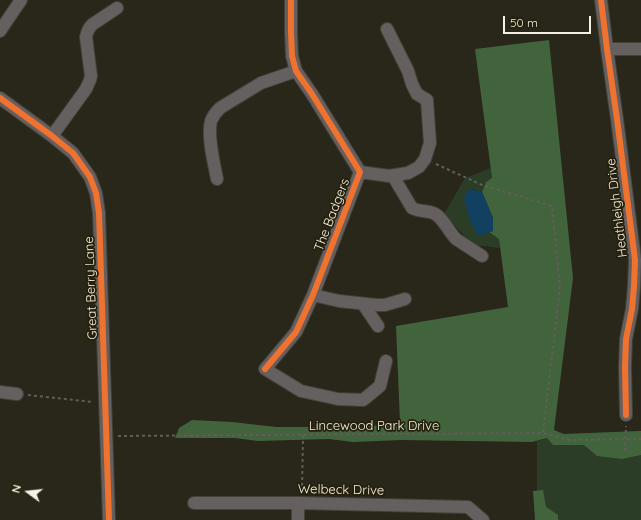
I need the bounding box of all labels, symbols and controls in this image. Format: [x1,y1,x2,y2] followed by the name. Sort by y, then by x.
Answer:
[505,8,593,34] scale bar
[510,15,538,30] text: 50 m
[603,158,631,258] street label: Heathleigh Drive
[311,176,353,254] street label: The Badgers
[81,236,101,340] street label: Great Berry Lane
[309,418,439,434] street label: Lincewood Park Drive
[8,472,48,512] north arrow
[298,481,384,499] street label: Welbeck Drive
[9,483,24,495] text: N

